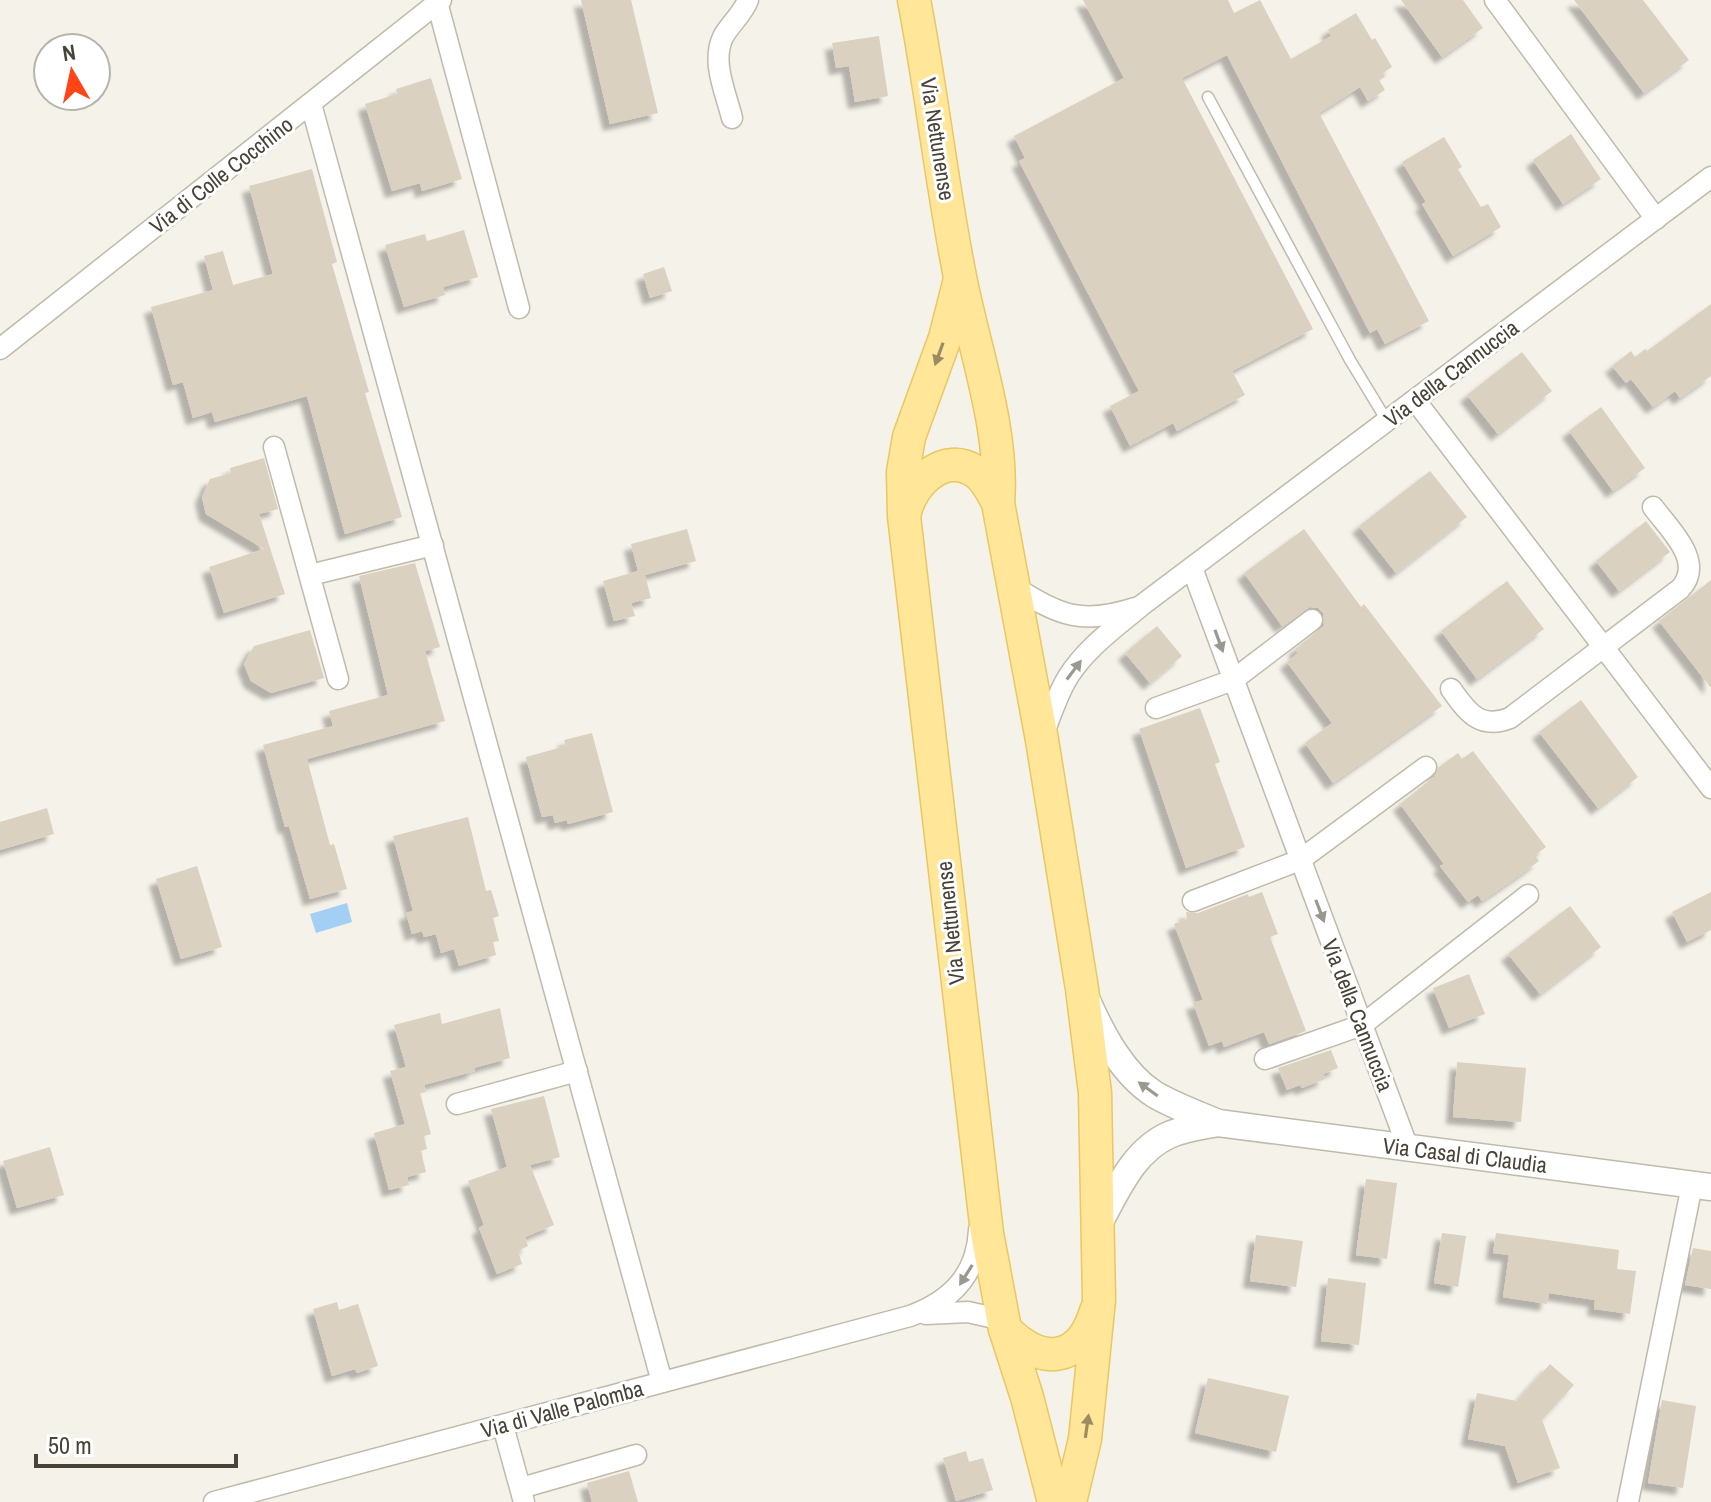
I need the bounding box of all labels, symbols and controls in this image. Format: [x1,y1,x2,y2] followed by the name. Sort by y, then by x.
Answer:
[32,32,112,112] north arrow
[60,36,78,68] text: N
[913,75,963,203] street label: Via Nettunense
[143,110,299,240] street label: Via di Colle Cocchino
[1378,313,1524,433] street label: Via della Cannuccia
[932,342,944,366] one-way arrow
[1213,630,1226,654] one-way arrow
[1066,660,1082,680] one-way arrow
[929,860,971,986] street label: Via Nettunense
[1314,899,1326,923] one-way arrow
[1315,934,1401,1096] street label: Via della Cannuccia
[1137,1081,1159,1097] one-way arrow
[1381,1130,1549,1180] street label: Via Casal di Claudia
[959,1264,973,1286] one-way arrow
[478,1373,646,1445] street label: Via di Valle Palomba
[1081,1413,1094,1438] one-way arrow
[36,1418,236,1468] scale bar
[48,1429,92,1461] text: 50 m

